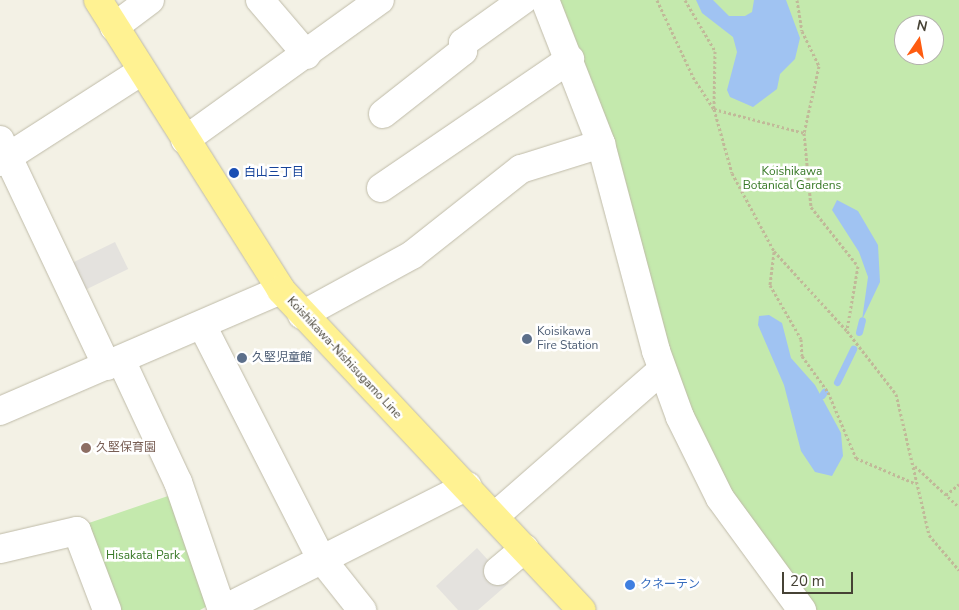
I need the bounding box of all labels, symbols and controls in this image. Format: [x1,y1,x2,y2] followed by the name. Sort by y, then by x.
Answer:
[894,15,944,65] north arrow
[915,15,929,36] text: N
[743,165,841,193] park label: Koishikawa Botanical Gardens
[244,166,304,180] place label: 白山三丁目
[228,167,240,179] marker: 白山三丁目
[284,294,404,422] street label: Koishikawa-Nishisugamo Line
[537,325,598,353] place label: Koisikawa Fire Station
[521,333,533,345] marker: Koisikawa Fire Station
[252,351,312,365] place label: 久堅児童館
[236,352,248,364] marker: 久堅児童館
[96,441,156,455] place label: 久堅保育園
[80,442,92,454] marker: 久堅保育園
[106,549,180,563] park label: Hisakata Park
[784,562,855,594] scale bar
[790,571,825,591] text: 20 m
[640,578,700,592] place label: クネーテン
[624,579,636,591] marker: クネーテン

